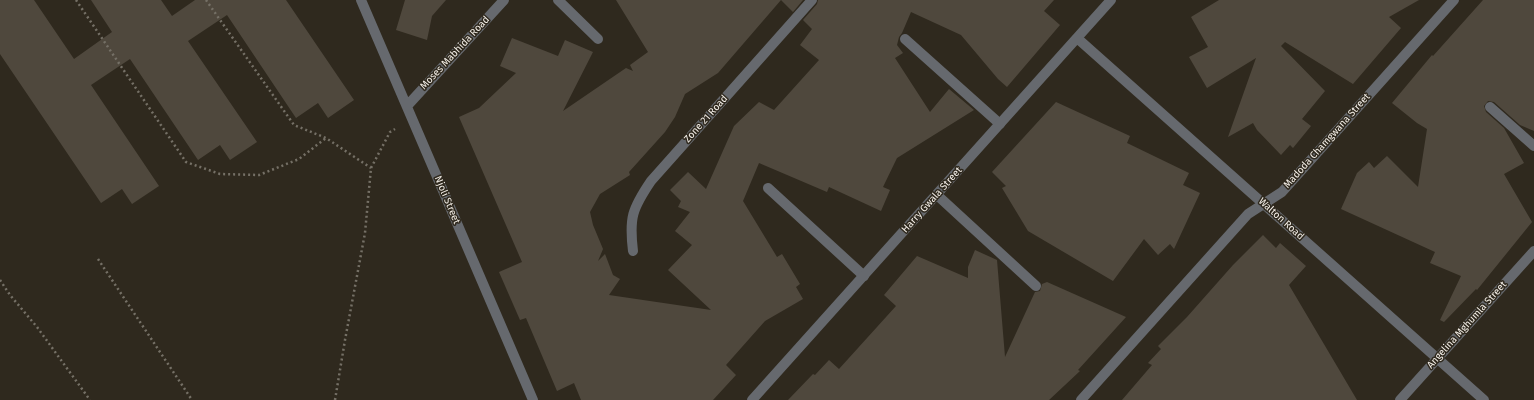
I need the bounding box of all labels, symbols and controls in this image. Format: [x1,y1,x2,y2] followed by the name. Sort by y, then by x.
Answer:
[418,14,492,92] street label: Moses Mabhida Road
[1281,91,1373,191] street label: Madoda Chamgwana Street
[682,93,730,145] street label: Zone 21 Road
[899,165,965,235] street label: Harry Gwala Street
[432,174,462,226] street label: Njoli Street
[1256,195,1306,243] street label: Walton Road
[1425,279,1509,371] street label: Angelina Mghumla Street

